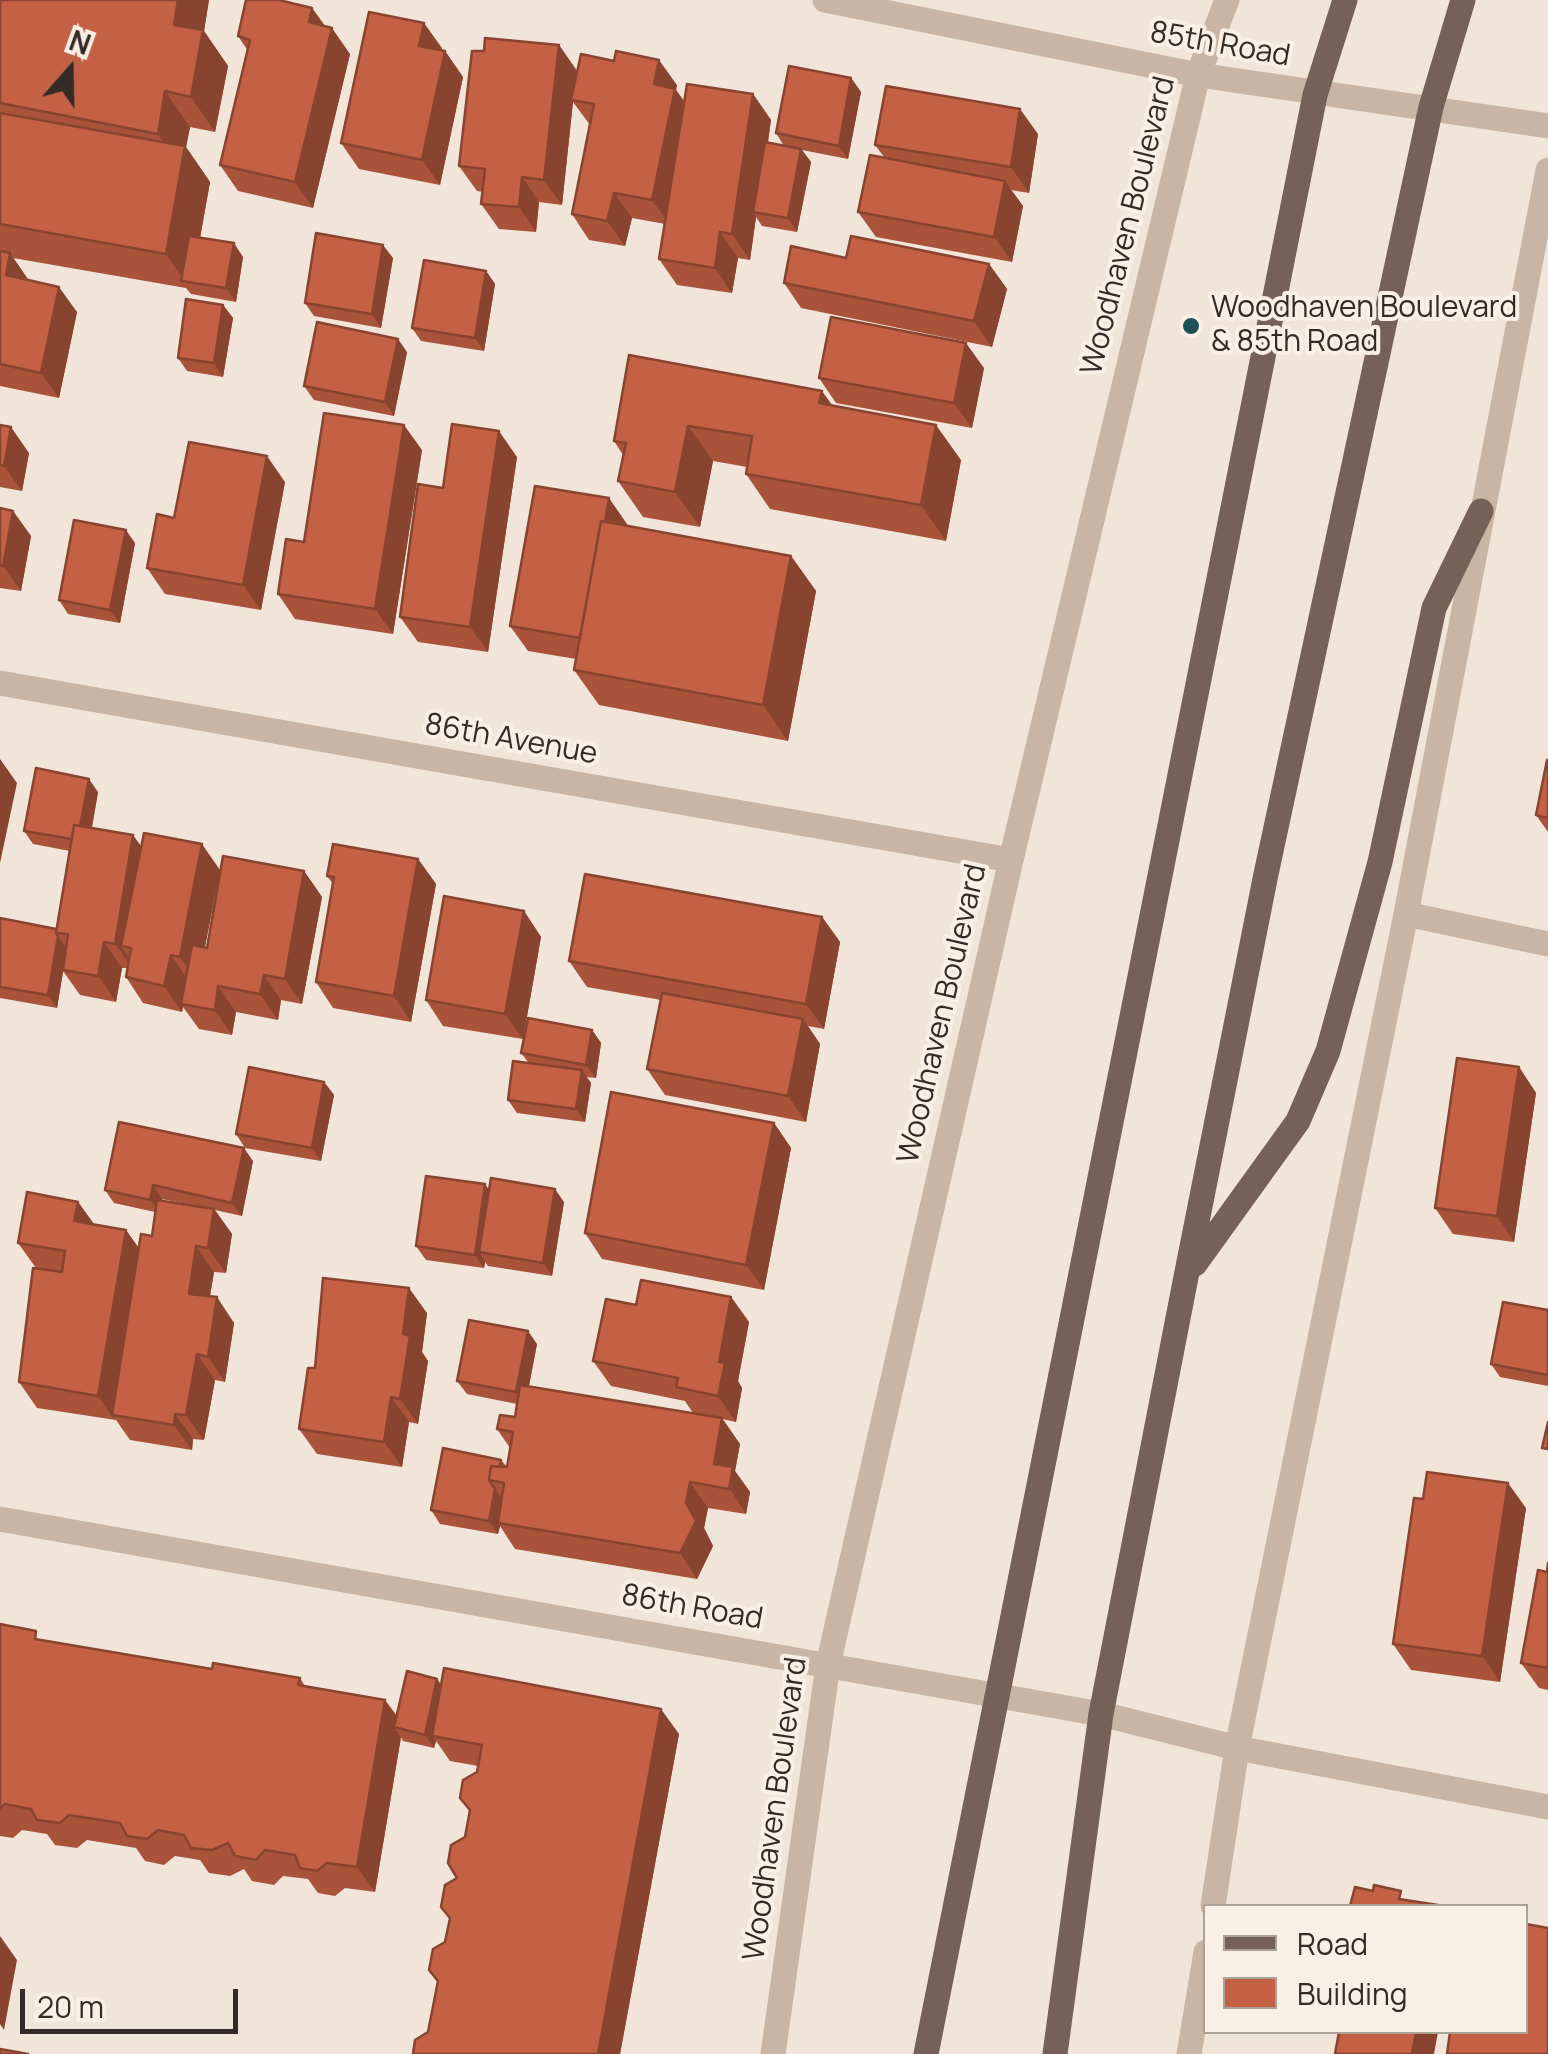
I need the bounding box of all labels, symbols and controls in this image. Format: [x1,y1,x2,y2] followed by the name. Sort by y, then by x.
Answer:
[1147,15,1293,75] street label: 85th Road
[20,20,120,120] north arrow
[64,21,96,63] text: N
[1075,73,1183,379] street label: Woodhaven Boulevard
[1211,291,1517,362] place label: Woodhaven Boulevard & 85th Road
[1180,315,1202,337] marker: Woodhaven Boulevard & 85th Road
[422,707,600,773] street label: 86th Avenue
[891,861,995,1167] street label: Woodhaven Boulevard
[618,1578,766,1638] street label: 86th Road
[737,1655,815,1963] street label: Woodhaven Boulevard
[1203,1904,1528,2034] legend
[1297,1923,1368,1964] text: Road
[25,1969,242,2031] scale bar
[1297,1973,1408,2014] text: Building
[37,1986,104,2027] text: 20 m

